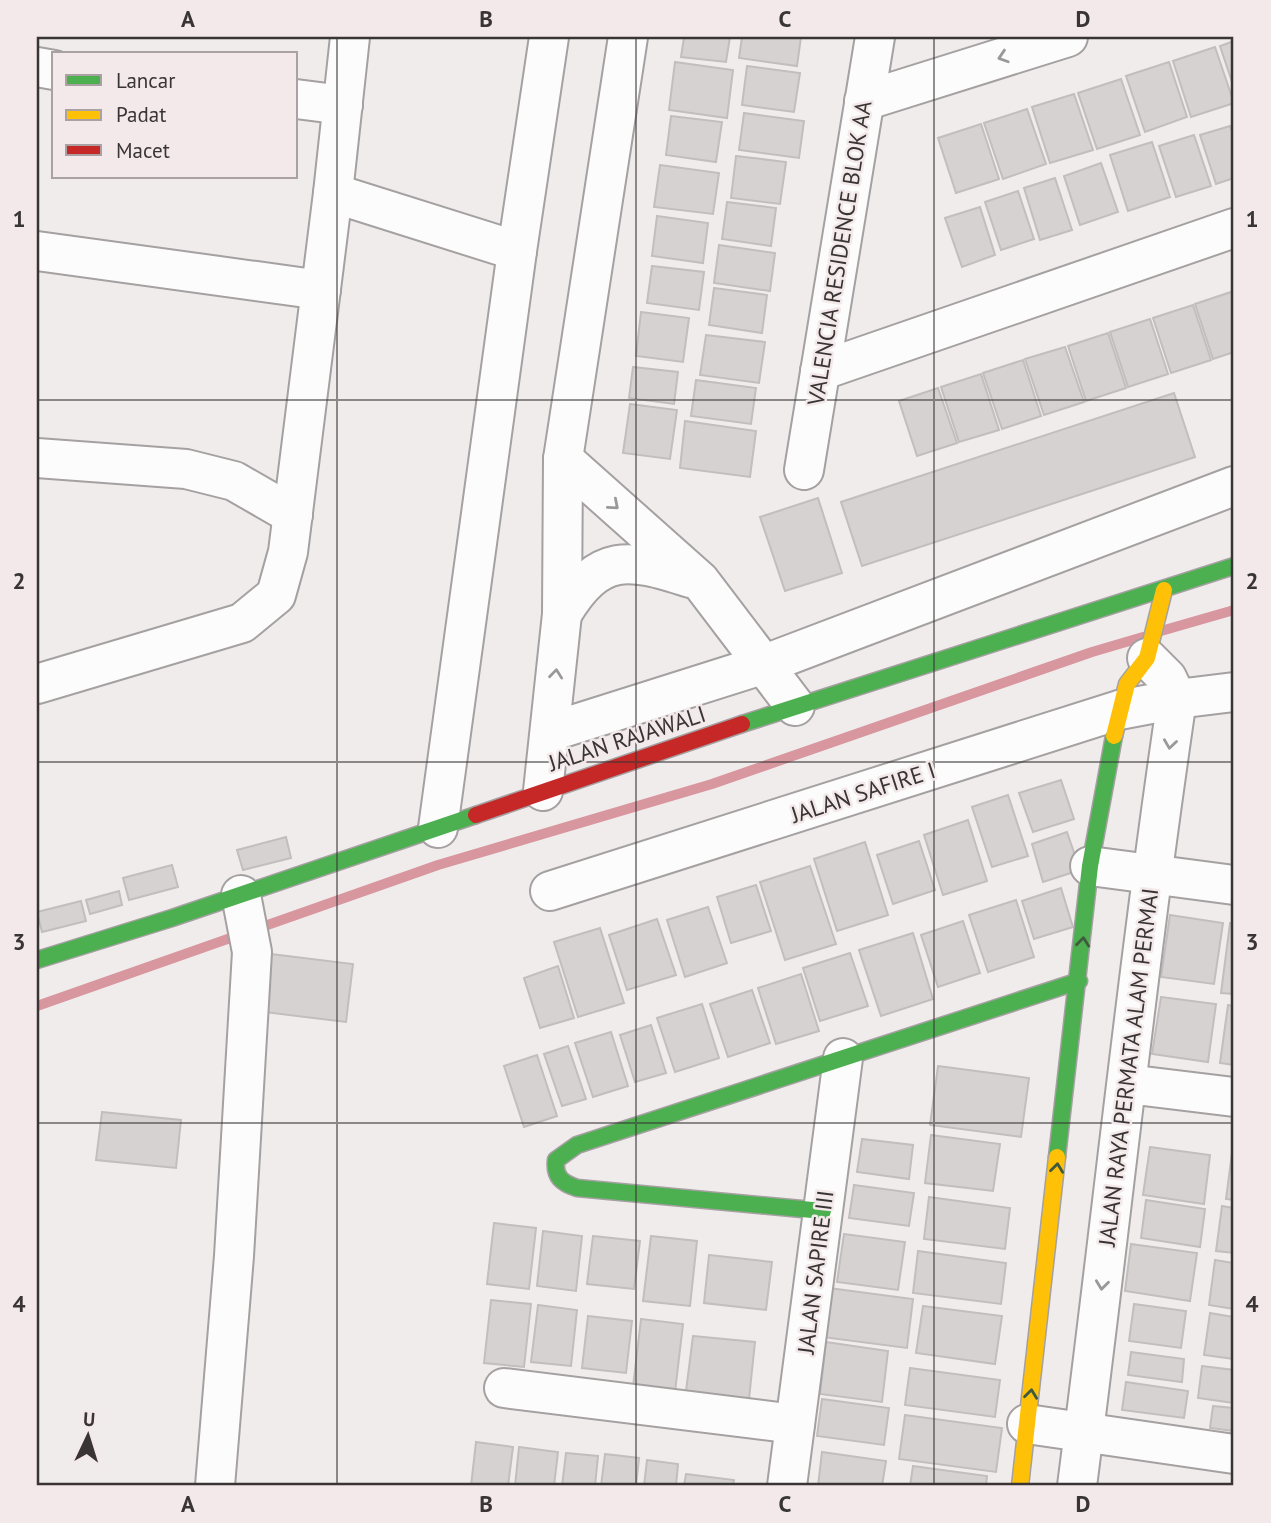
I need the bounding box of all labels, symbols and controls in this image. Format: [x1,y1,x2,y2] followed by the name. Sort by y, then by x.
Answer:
[181,4,195,33] text: A
[479,4,493,33] text: B
[779,4,792,33] text: C
[1076,4,1090,33] text: D
[998,49,1010,64] one-way arrow
[52,52,298,178] legend
[116,67,175,94] text: Lancar
[800,98,878,408] street label: VALENCIA RESIDENCE BLOK AA
[116,101,166,128] text: Padat
[116,137,170,164] text: Macet
[12,204,26,233] text: 1
[1245,204,1259,233] text: 1
[606,497,619,509] one-way arrow
[12,566,26,595] text: 2
[1245,566,1259,595] text: 2
[548,668,563,679] one-way arrow
[544,699,709,777] street label: JALAN RAJAWALI
[1163,738,1178,750] one-way arrow
[786,755,939,829] street label: JALAN SAFIRE I
[1092,886,1164,1249] street label: JALAN RAYA PERMATA ALAM PERMAI
[12,927,26,956] text: 3
[1245,927,1259,956] text: 3
[1075,936,1090,948] one-way arrow
[1049,1162,1064,1174] one-way arrow
[790,1188,839,1356] street label: JALAN SAPIRE III
[1095,1280,1110,1291] one-way arrow
[12,1289,26,1318] text: 4
[1245,1289,1259,1318] text: 4
[1023,1388,1038,1400] one-way arrow
[52,1400,122,1470] north arrow
[82,1407,96,1431] text: U
[181,1489,195,1518] text: A
[479,1489,493,1518] text: B
[779,1489,792,1518] text: C
[1076,1489,1090,1518] text: D

